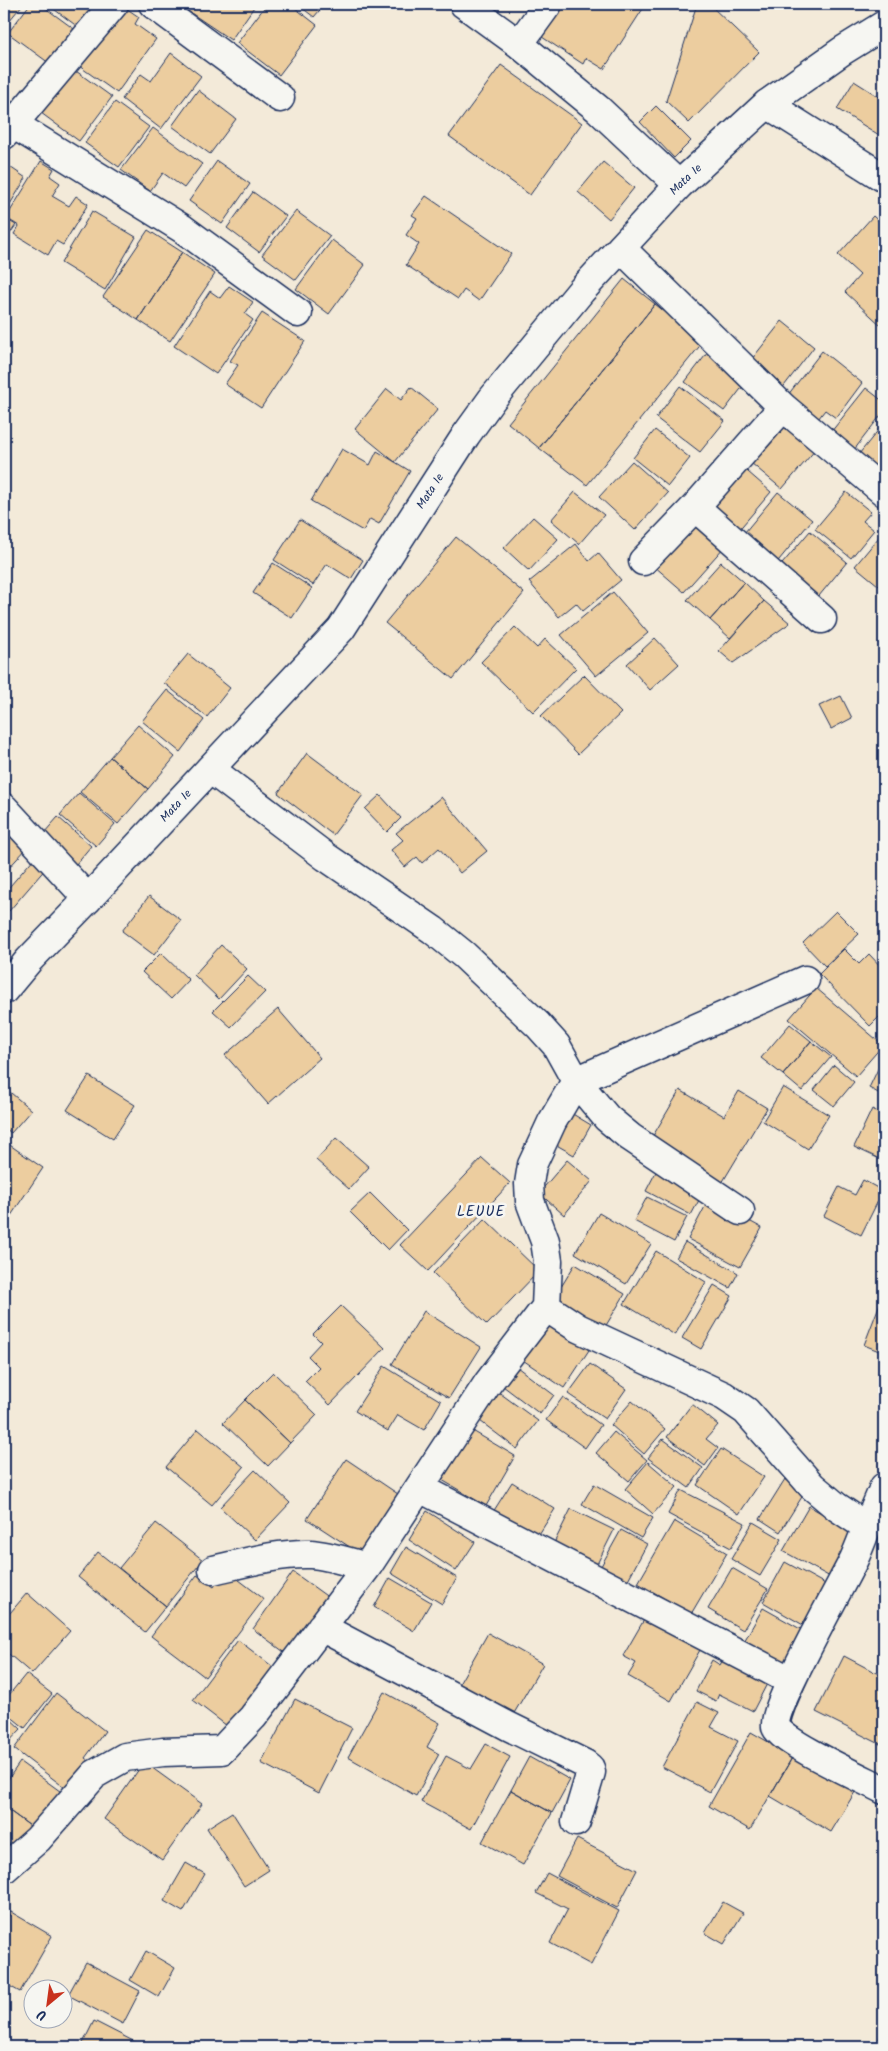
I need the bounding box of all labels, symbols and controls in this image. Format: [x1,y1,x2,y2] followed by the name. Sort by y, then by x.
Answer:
[665,159,707,200] street label: Mata Ie
[412,469,449,513] street label: Mata Ie
[156,785,197,827] street label: Mata Ie
[457,1200,506,1224] district label: LEUUE
[22,1978,72,2028] north arrow
[33,2003,51,2026] text: U

